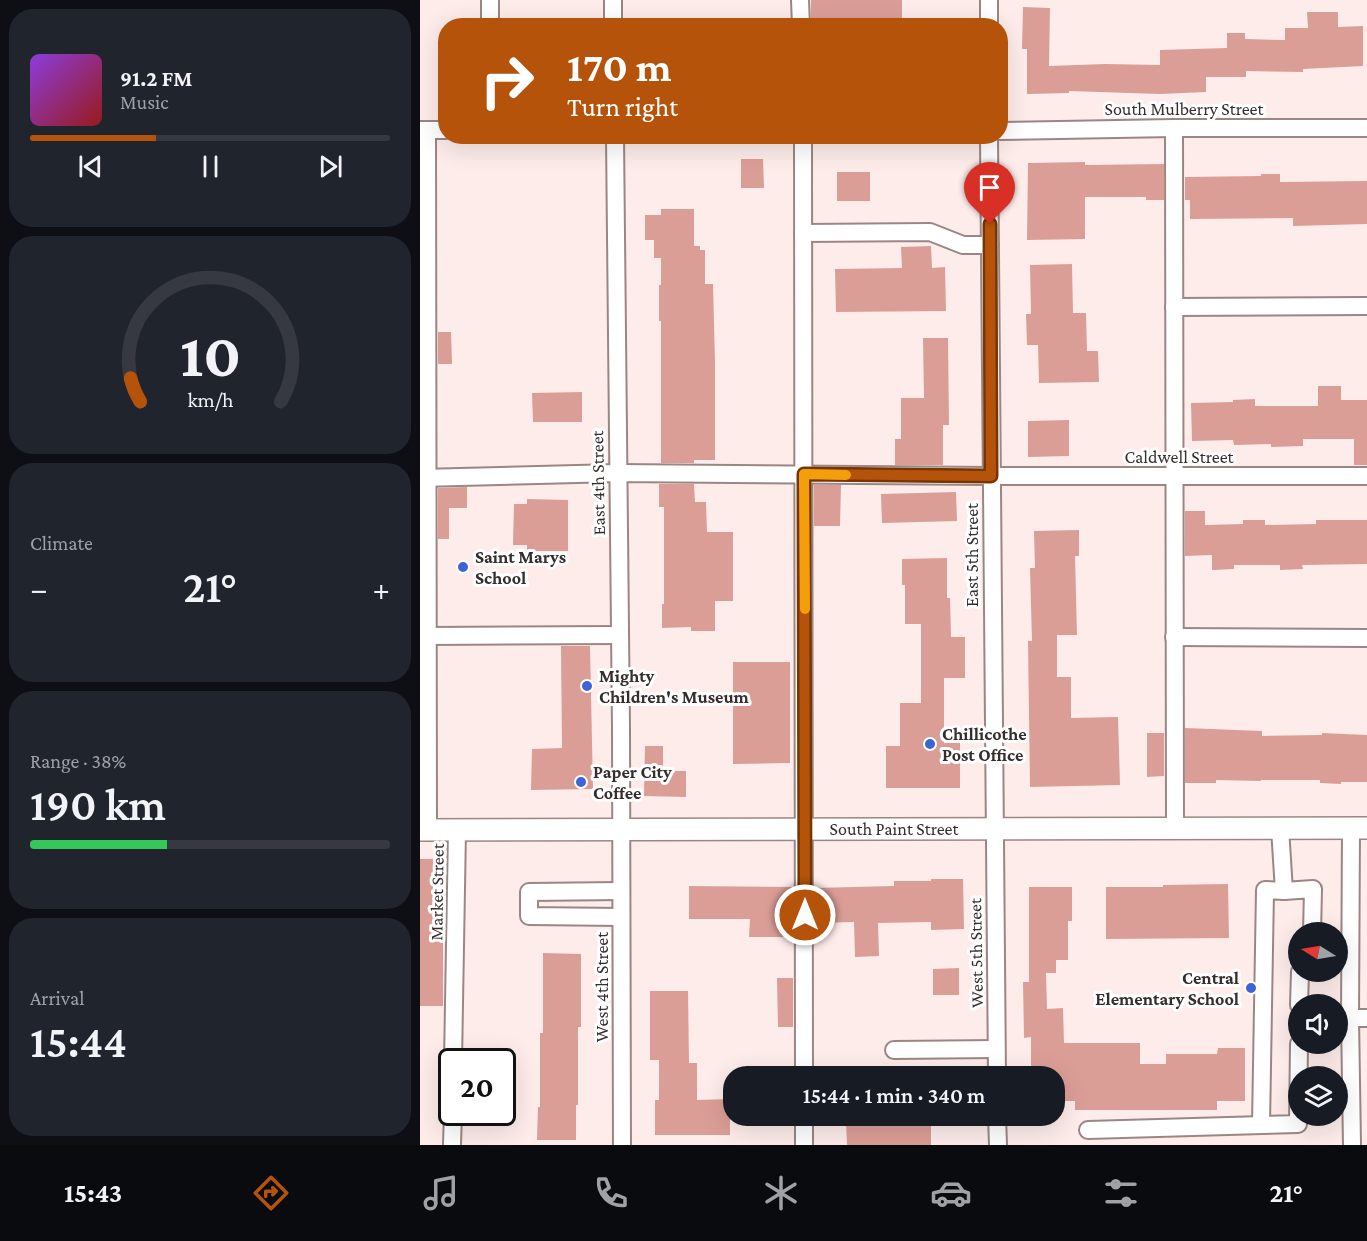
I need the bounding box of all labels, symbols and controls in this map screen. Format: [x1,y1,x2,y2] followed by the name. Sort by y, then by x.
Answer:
[468,42,546,120] icon: right
[567,43,672,90] text: 170 m
[120,66,193,91] text: 91.2 FM
[120,91,169,113] text: Music
[567,92,678,122] text: Turn right
[1105,99,1265,119] street label: South Mulberry Street
[74,150,107,183] icon: previous
[194,150,227,183] icon: pause
[314,150,347,183] icon: next
[964,162,1015,224] pin
[973,171,1006,204] icon: arrive
[179,320,241,389] text: 10
[187,389,234,413] text: km/h
[587,429,609,536] street label: East 4th Street
[1124,447,1235,467] street label: Caldwell Street
[962,502,982,607] street label: East 5th Street
[30,532,93,554] text: Climate
[475,547,566,588] place label: Saint Marys School
[456,560,470,574] marker: Saint Marys School
[183,562,237,612] text: 21°
[30,570,47,607] text: −
[373,570,390,607] text: +
[599,666,750,707] place label: Mighty Children's Museum
[580,679,594,693] marker: Mighty Children's Museum
[942,724,1027,765] place label: Chillicothe Post Office
[923,737,937,751] marker: Chillicothe Post Office
[30,750,126,772] text: Range · 38%
[593,762,672,803] place label: Paper City Coffee
[574,775,588,789] marker: Paper City Coffee
[30,780,166,830] text: 190 km
[830,819,959,839] street label: South Paint Street
[426,842,448,941] street label: Market Street
[773,883,837,947] position arrow
[965,897,987,1008] street label: West 5th Street
[1288,922,1348,982] north arrow
[1288,922,1348,1126] map controls
[592,931,612,1042] street label: West 4th Street
[1095,968,1239,1009] place label: Central Elementary School
[1244,981,1258,995] marker: Central Elementary School
[30,987,84,1009] text: Arrival
[1288,994,1348,1054] button: sound
[30,1017,127,1067] text: 15:44
[438,1048,516,1126] speed limit sign: 20
[1288,1066,1348,1126] button: layers
[803,1083,985,1108] text: 15:44 · 1 min · 340 m
[250,1172,292,1214] icon: directions
[420,1172,462,1214] icon: music
[590,1172,632,1214] icon: phone
[760,1172,802,1214] icon: climate
[930,1172,972,1214] icon: car
[1100,1172,1142,1214] icon: filters
[64,1178,122,1208] text: 15:43
[1269,1178,1303,1208] text: 21°

